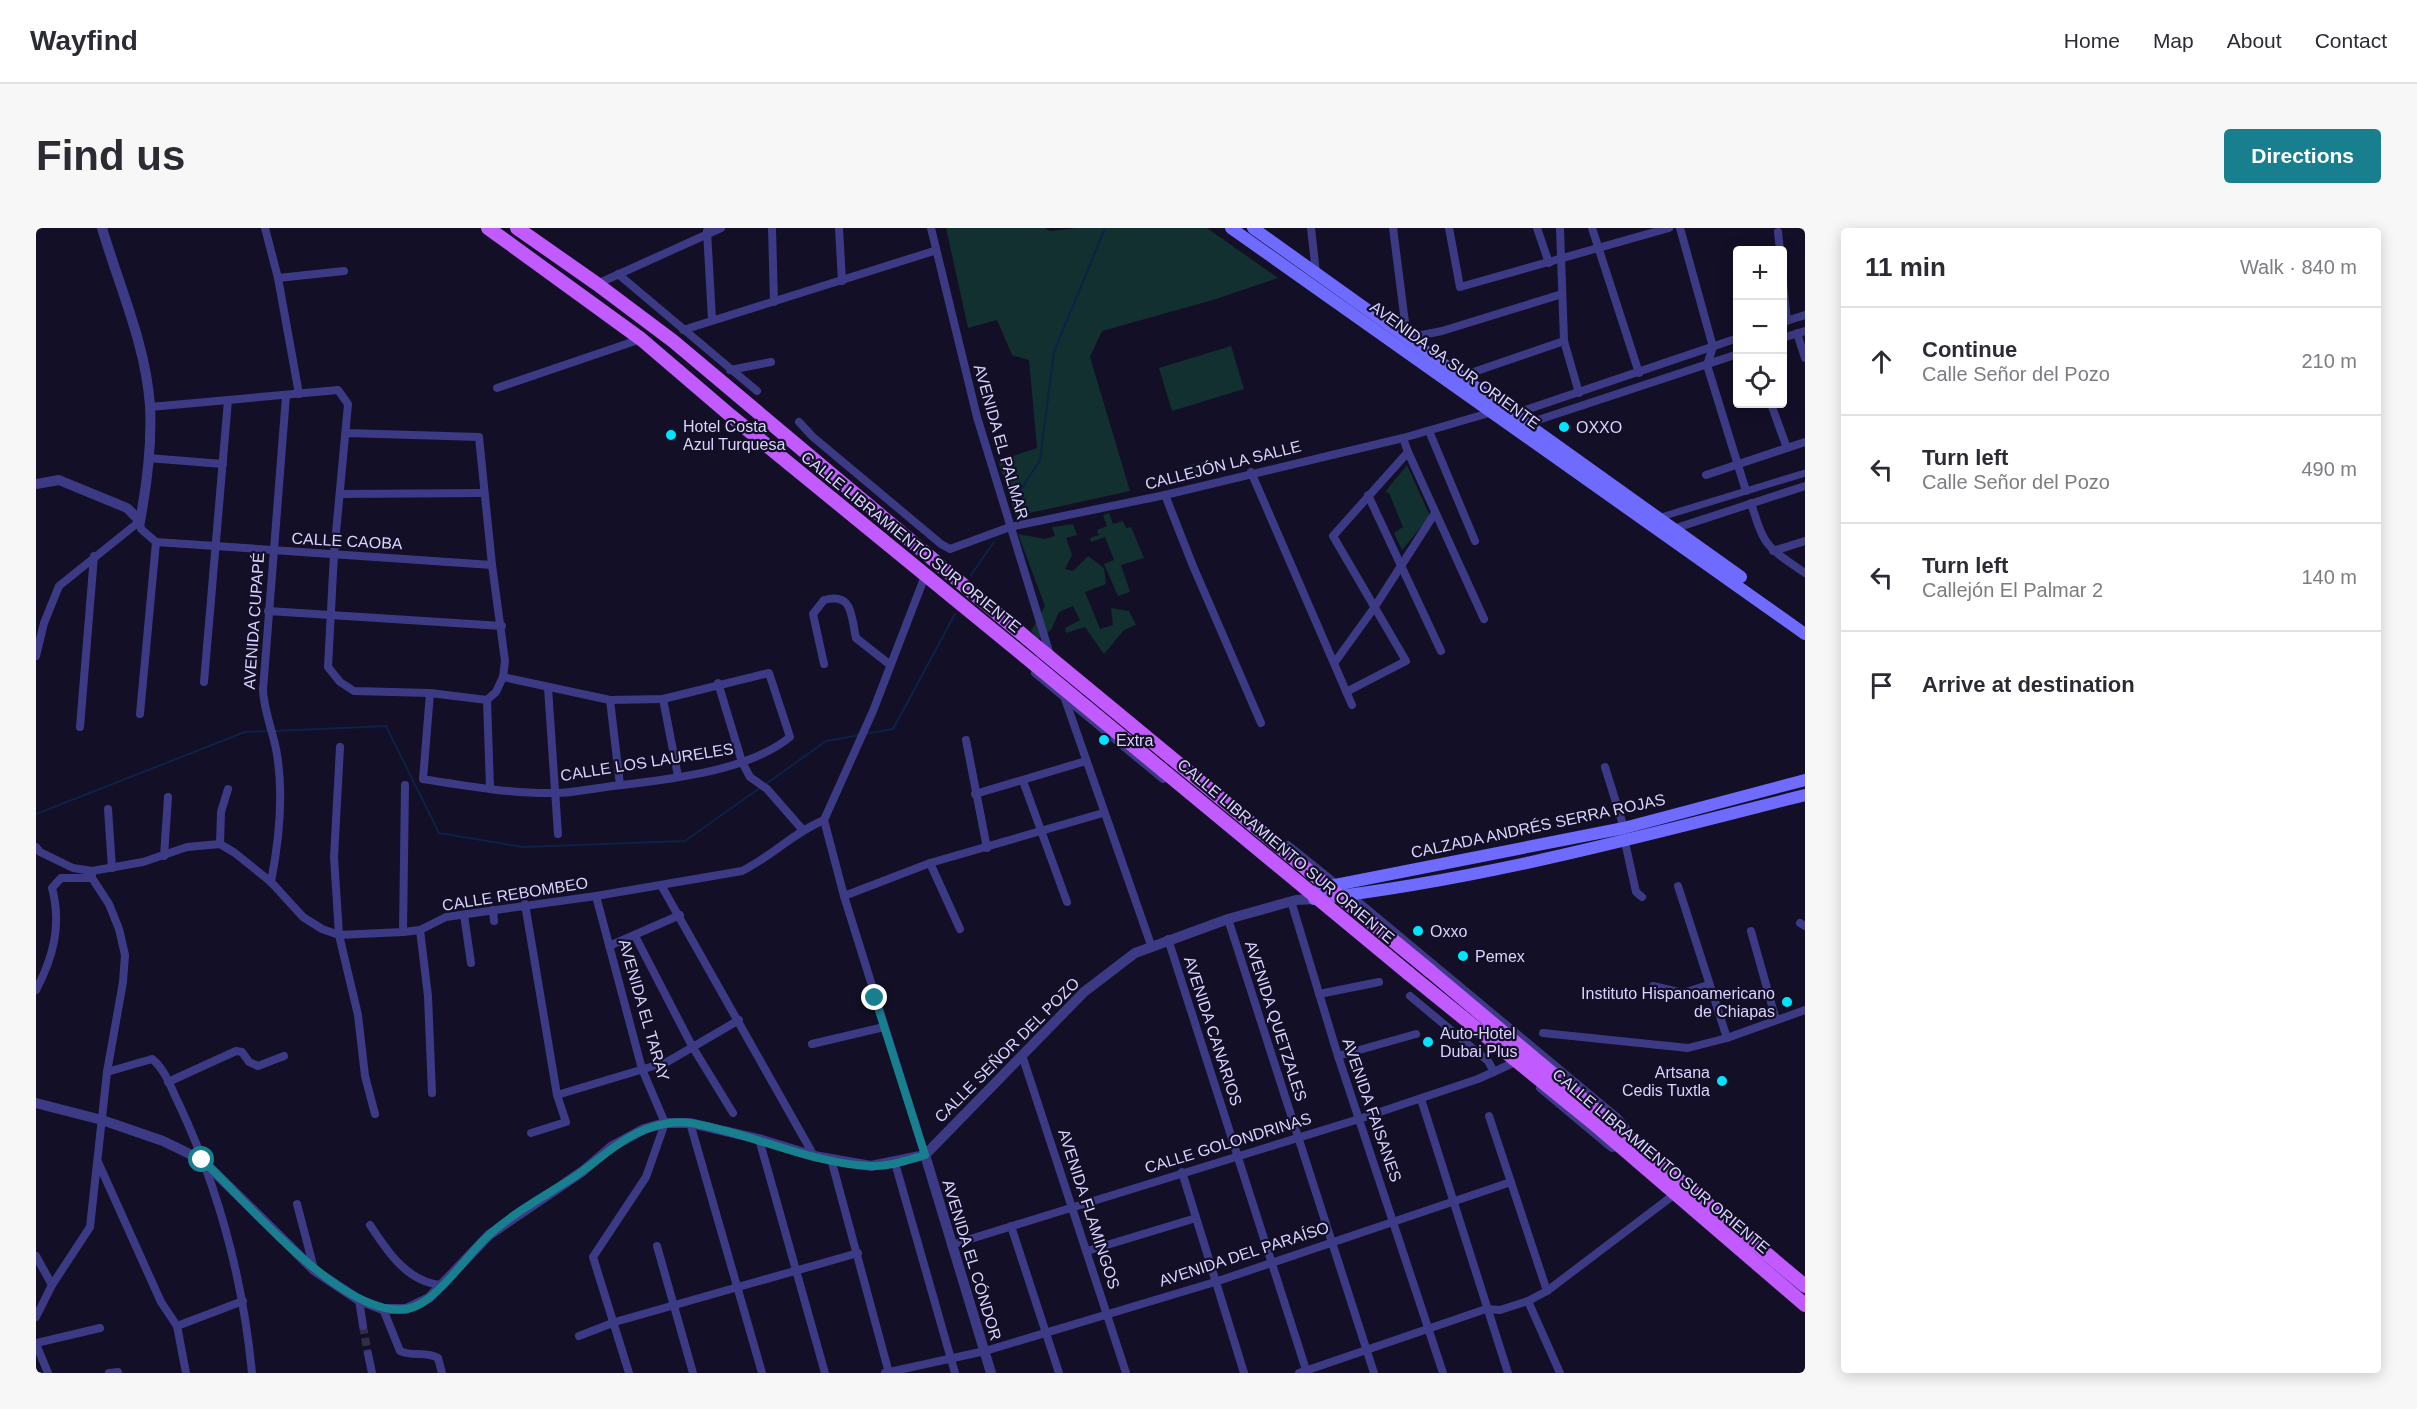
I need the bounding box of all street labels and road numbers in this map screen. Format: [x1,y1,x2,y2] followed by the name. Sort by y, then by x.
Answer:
[1367,298,1543,432] street label: AVENIDA 9A SUR ORIENTE
[971,362,1031,522] street label: AVENIDA EL PALMAR
[1143,436,1303,493] street label: CALLEJÓN LA SALLE
[798,448,1024,636] street label: CALLE LIBRAMIENTO SUR ORIENTE
[291,530,403,552] street label: CALLE CAOBA
[240,552,267,690] street label: AVENIDA CUPAPÉ
[559,740,735,784] street label: CALLE LOS LAURELES
[1174,755,1398,947] street label: CALLE LIBRAMIENTO SUR ORIENTE
[1409,790,1667,861] street label: CALZADA ANDRÉS SERRA ROJAS
[441,874,589,914] street label: CALLE REBOMBEO
[616,937,672,1083] street label: AVENIDA EL TARAY
[1242,939,1310,1103] street label: AVENIDA QUETZALES
[1181,954,1245,1108] street label: AVENIDA CANARIOS
[930,973,1083,1126] street label: CALLE SEÑOR DEL POZO
[1339,1036,1405,1184] street label: AVENIDA FAISANES
[1549,1065,1773,1257] street label: CALLE LIBRAMIENTO SUR ORIENTE
[1143,1110,1313,1176] street label: CALLE GOLONDRINAS
[1055,1127,1123,1291] street label: AVENIDA FLAMINGOS
[939,1177,1006,1342] street label: AVENIDA EL CÓNDOR
[1157,1218,1331,1290] street label: AVENIDA DEL PARAÍSO

